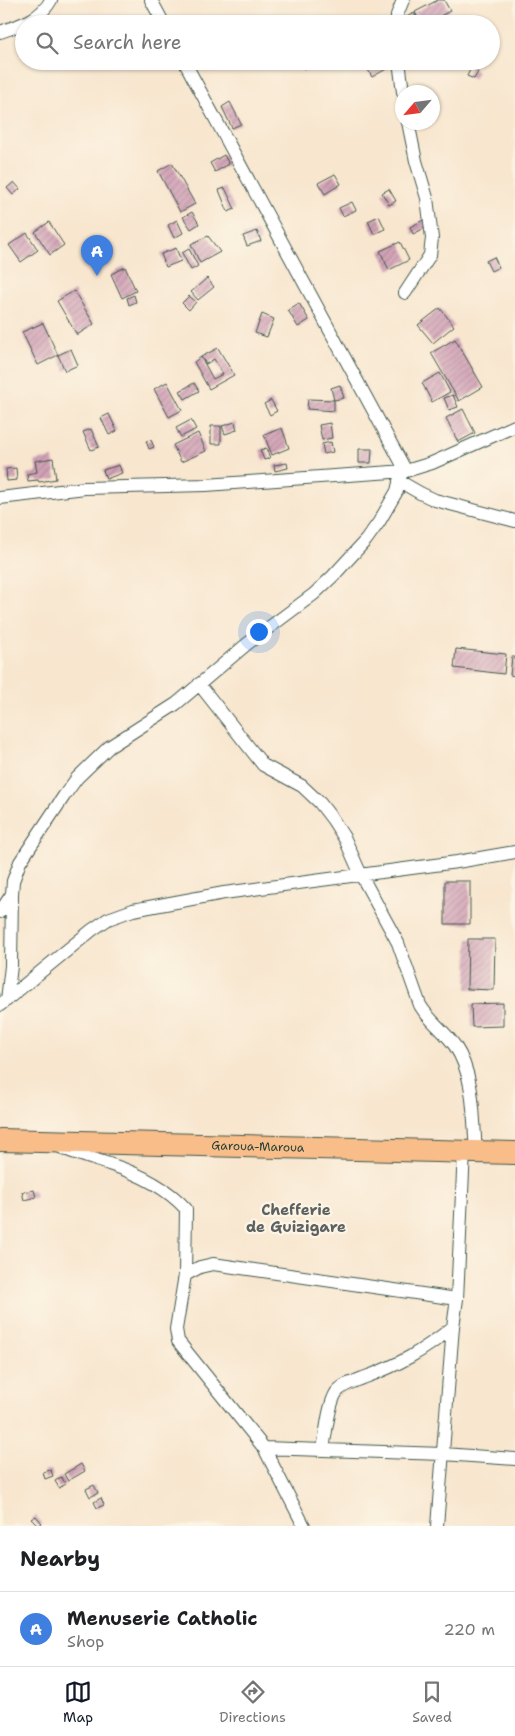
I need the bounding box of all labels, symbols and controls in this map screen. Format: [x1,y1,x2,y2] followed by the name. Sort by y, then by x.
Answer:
[15,15,500,70] search box
[33,29,61,57] icon: search
[73,30,182,55] text: Search here
[395,85,440,130] north arrow
[81,235,113,276] pin: A
[246,619,272,645] your location
[211,1137,305,1156] street label: Garoua-Maroua
[246,1200,346,1237] district label: Chefferie de Guizigare
[20,1545,100,1573] text: Nearby
[67,1606,258,1631] text: Menuserie Catholic
[30,1619,42,1640] text: A
[443,1619,495,1640] text: 220 m
[67,1631,104,1652] text: Shop
[63,1678,93,1726] tab: Map
[219,1678,286,1726] tab: Directions
[412,1678,452,1726] tab: Saved

